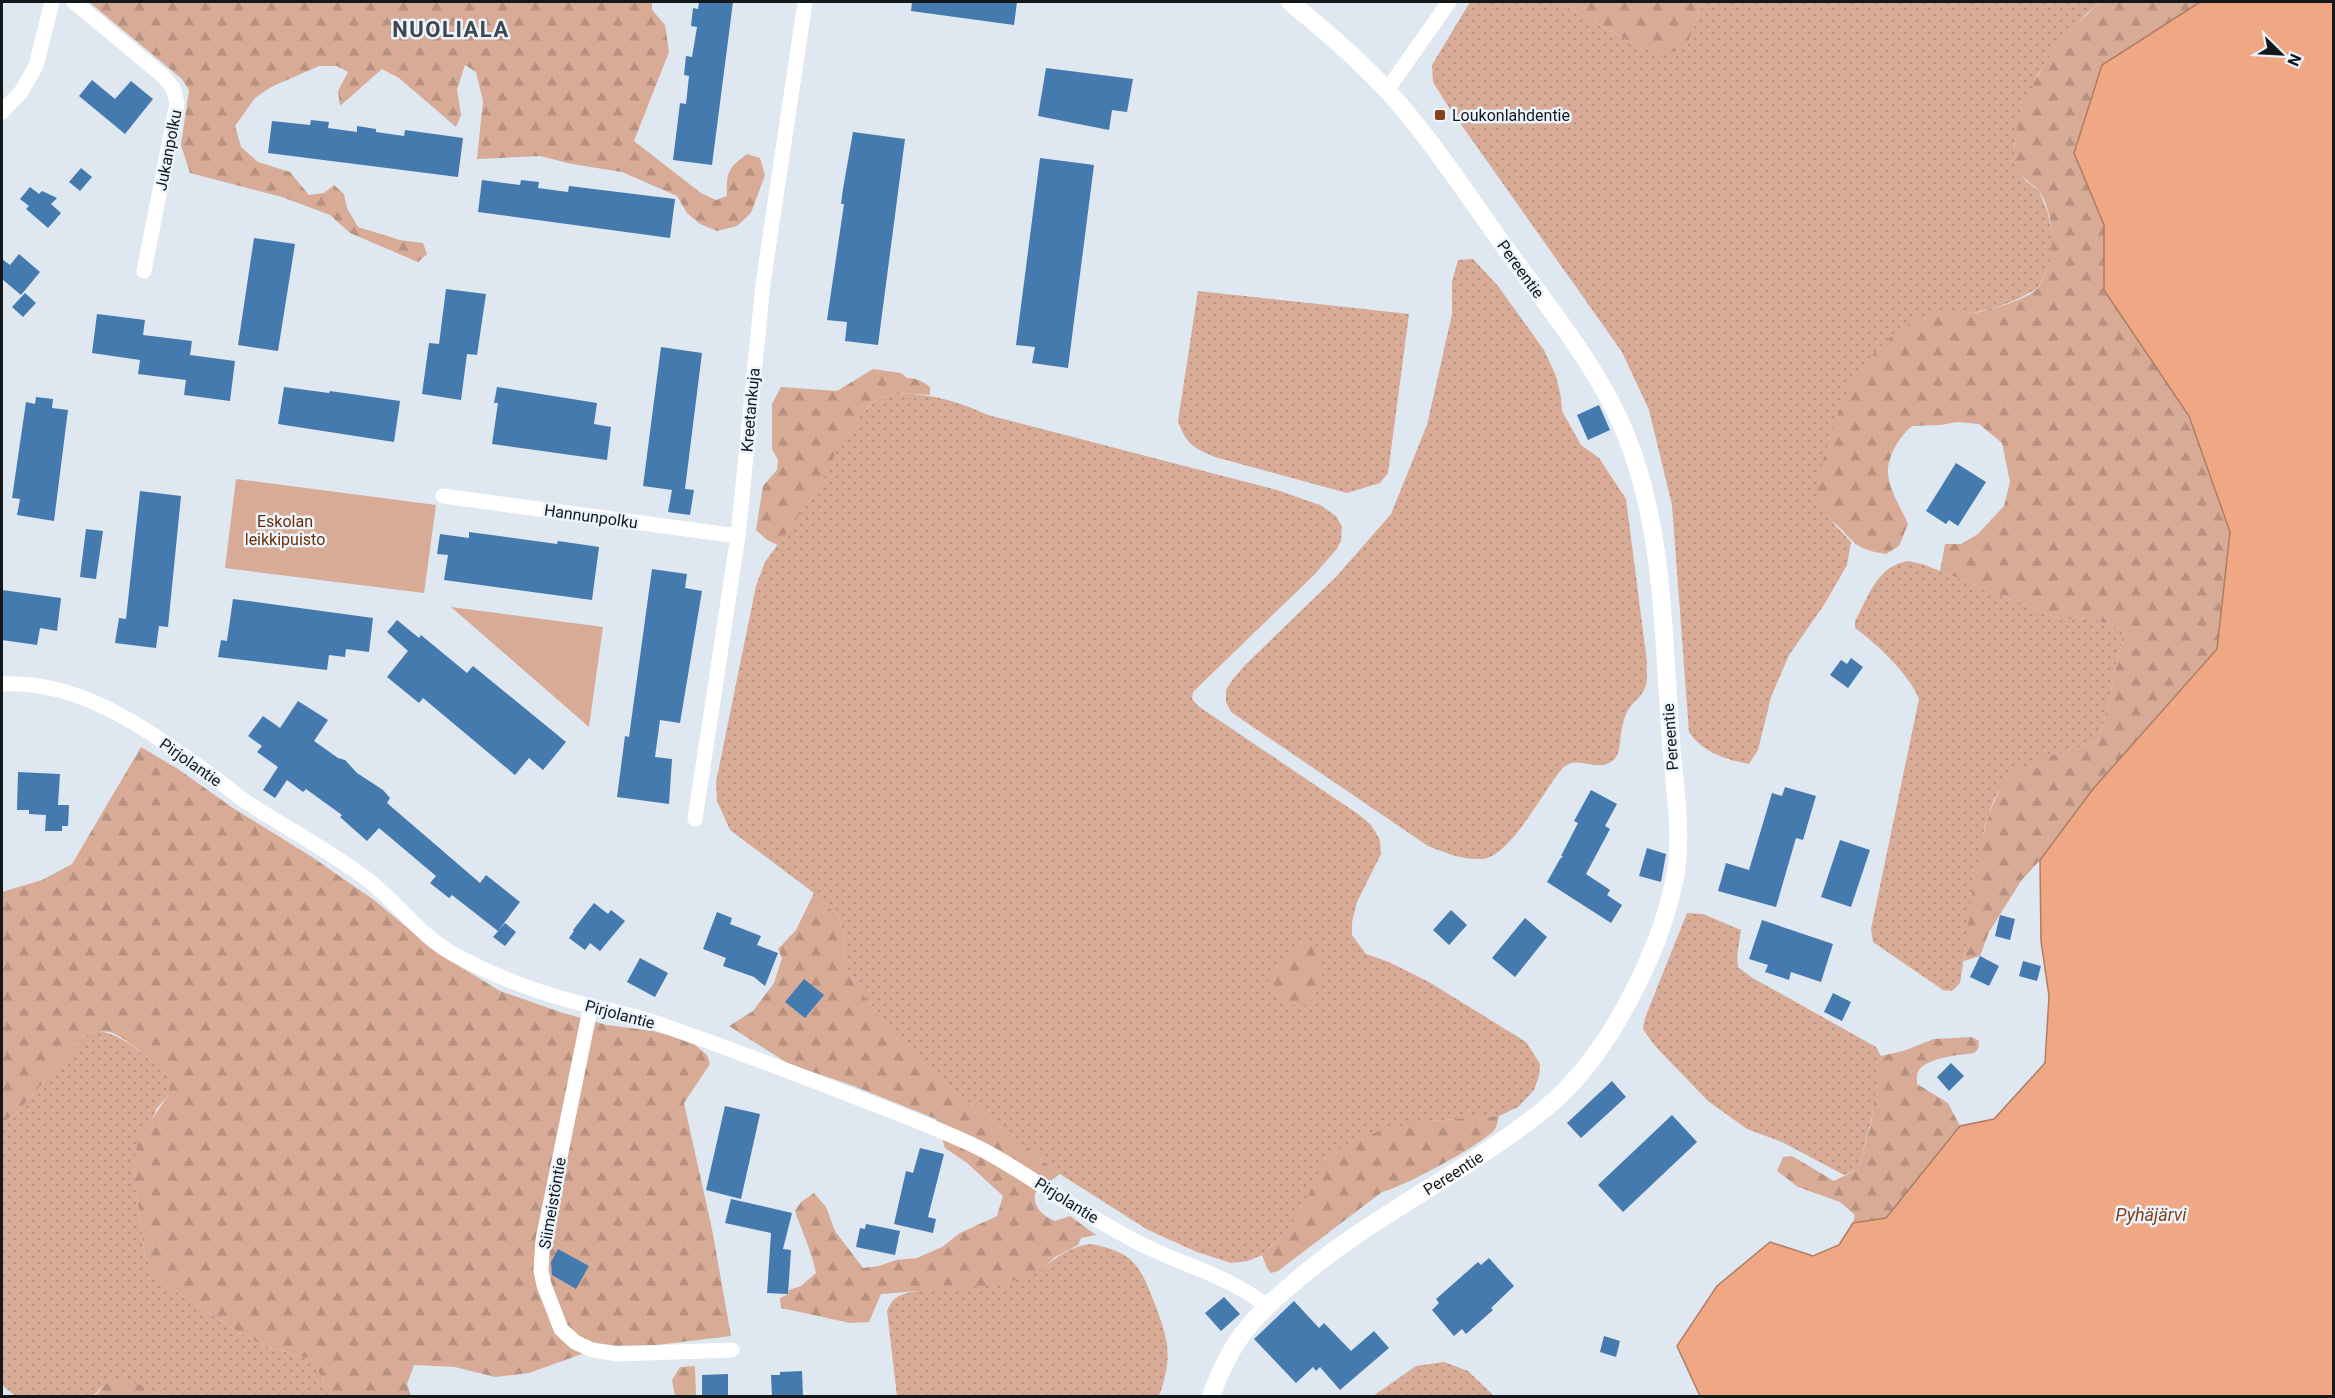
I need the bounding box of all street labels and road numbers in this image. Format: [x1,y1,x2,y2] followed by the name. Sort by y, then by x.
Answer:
[151,108,186,192] street label: Jukanpolku
[1493,237,1548,302] street label: Pereentie
[737,367,764,453] street label: Kreetankuja
[543,501,639,532] street label: Hannunpolku
[1659,703,1682,771] street label: Pereentie
[156,734,225,791] street label: Pirjolantie
[583,996,657,1033] street label: Pirjolantie
[1420,1147,1487,1199] street label: Pereentie
[535,1156,570,1250] street label: Siimeistöntie
[1031,1173,1102,1227] street label: Pirjolantie

